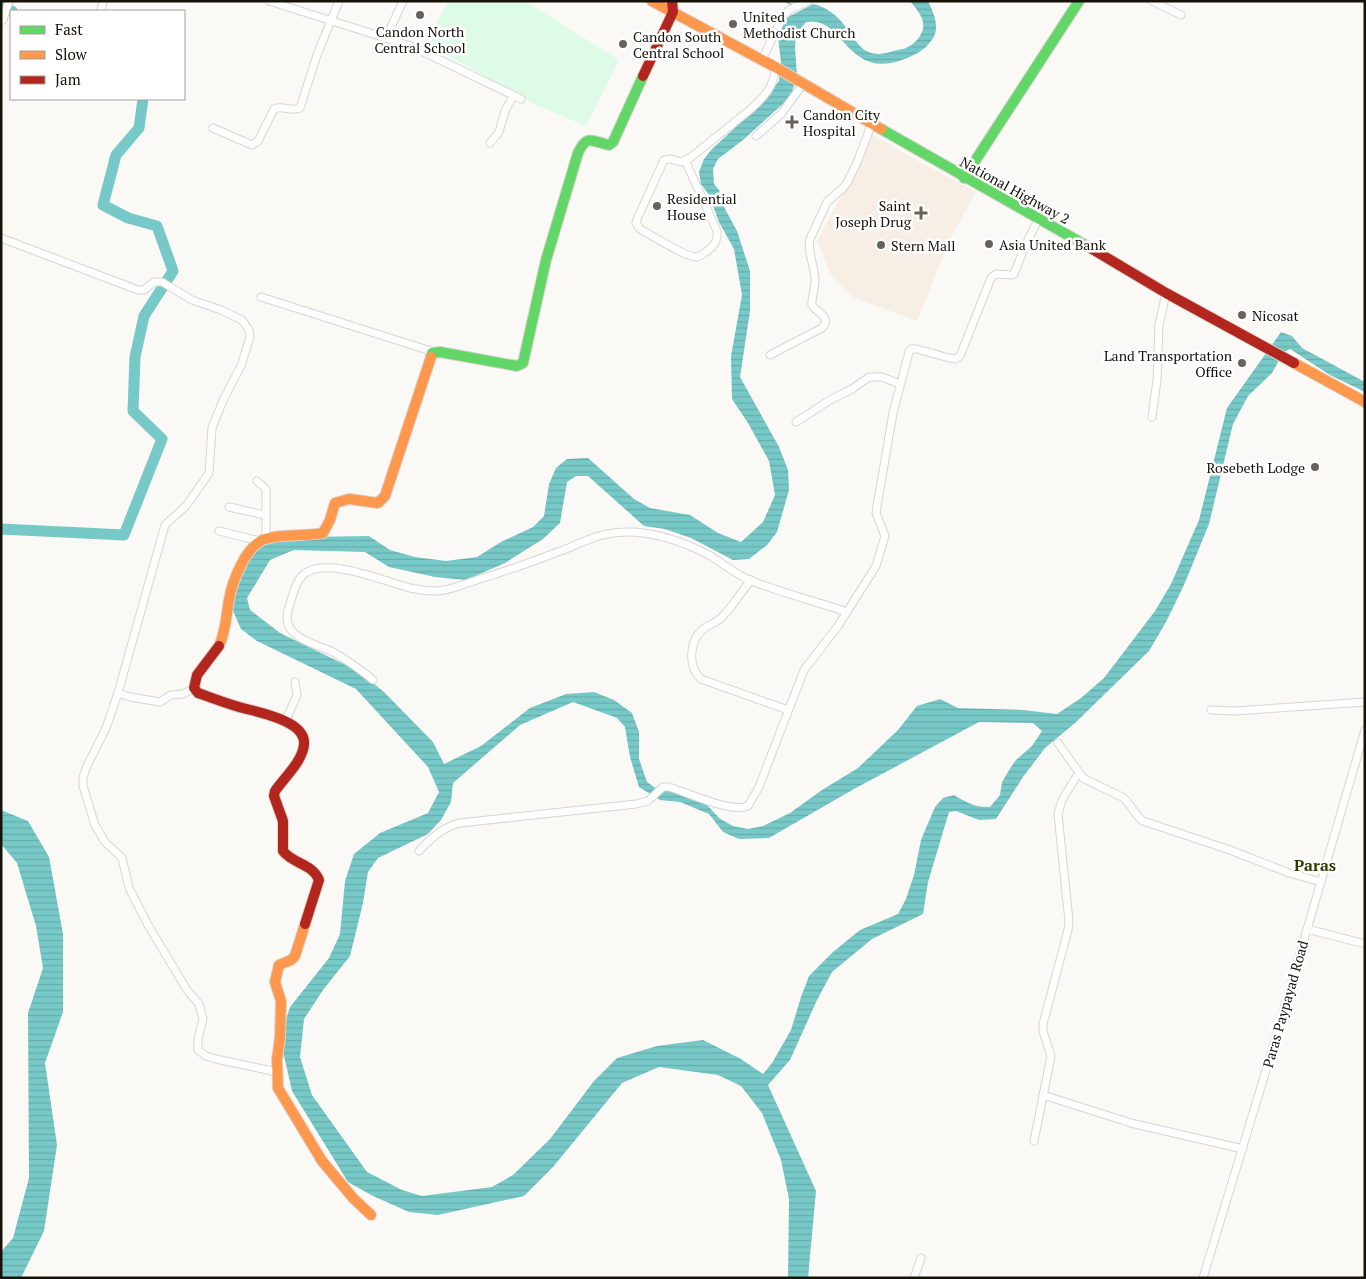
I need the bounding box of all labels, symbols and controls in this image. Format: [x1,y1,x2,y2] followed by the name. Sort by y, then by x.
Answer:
[743,7,855,42] place label: United Methodist Church
[414,9,426,21] marker: Candon North Central School
[10,10,185,100] legend
[727,18,739,30] marker: United Methodist Church
[55,19,83,39] text: Fast
[374,22,466,57] place label: Candon North Central School
[633,27,724,62] place label: Candon South Central School
[617,38,629,50] marker: Candon South Central School
[55,44,88,64] text: Slow
[55,69,81,89] text: Jam
[803,105,881,140] place label: Candon City Hospital
[785,115,799,129] marker: Candon City Hospital
[957,152,1073,228] street label: National Highway 2
[667,189,737,224] place label: Residential House
[835,196,912,231] place label: Saint Joseph Drug
[651,200,663,212] marker: Residential House
[915,207,927,219] marker: Saint Joseph Drug
[999,235,1107,254] place label: Asia United Bank
[891,236,955,255] place label: Stern Mall
[983,238,995,250] marker: Asia United Bank
[875,239,887,251] marker: Stern Mall
[1252,306,1300,325] place label: Nicosat
[1236,309,1248,321] marker: Nicosat
[1104,346,1233,381] place label: Land Transportation Office
[1236,357,1248,369] marker: Land Transportation Office
[1206,458,1305,477] place label: Rosebeth Lodge
[1309,461,1321,473] marker: Rosebeth Lodge
[1294,854,1336,876] district label: Paras
[1258,938,1312,1070] street label: Paras Paypayad Road

